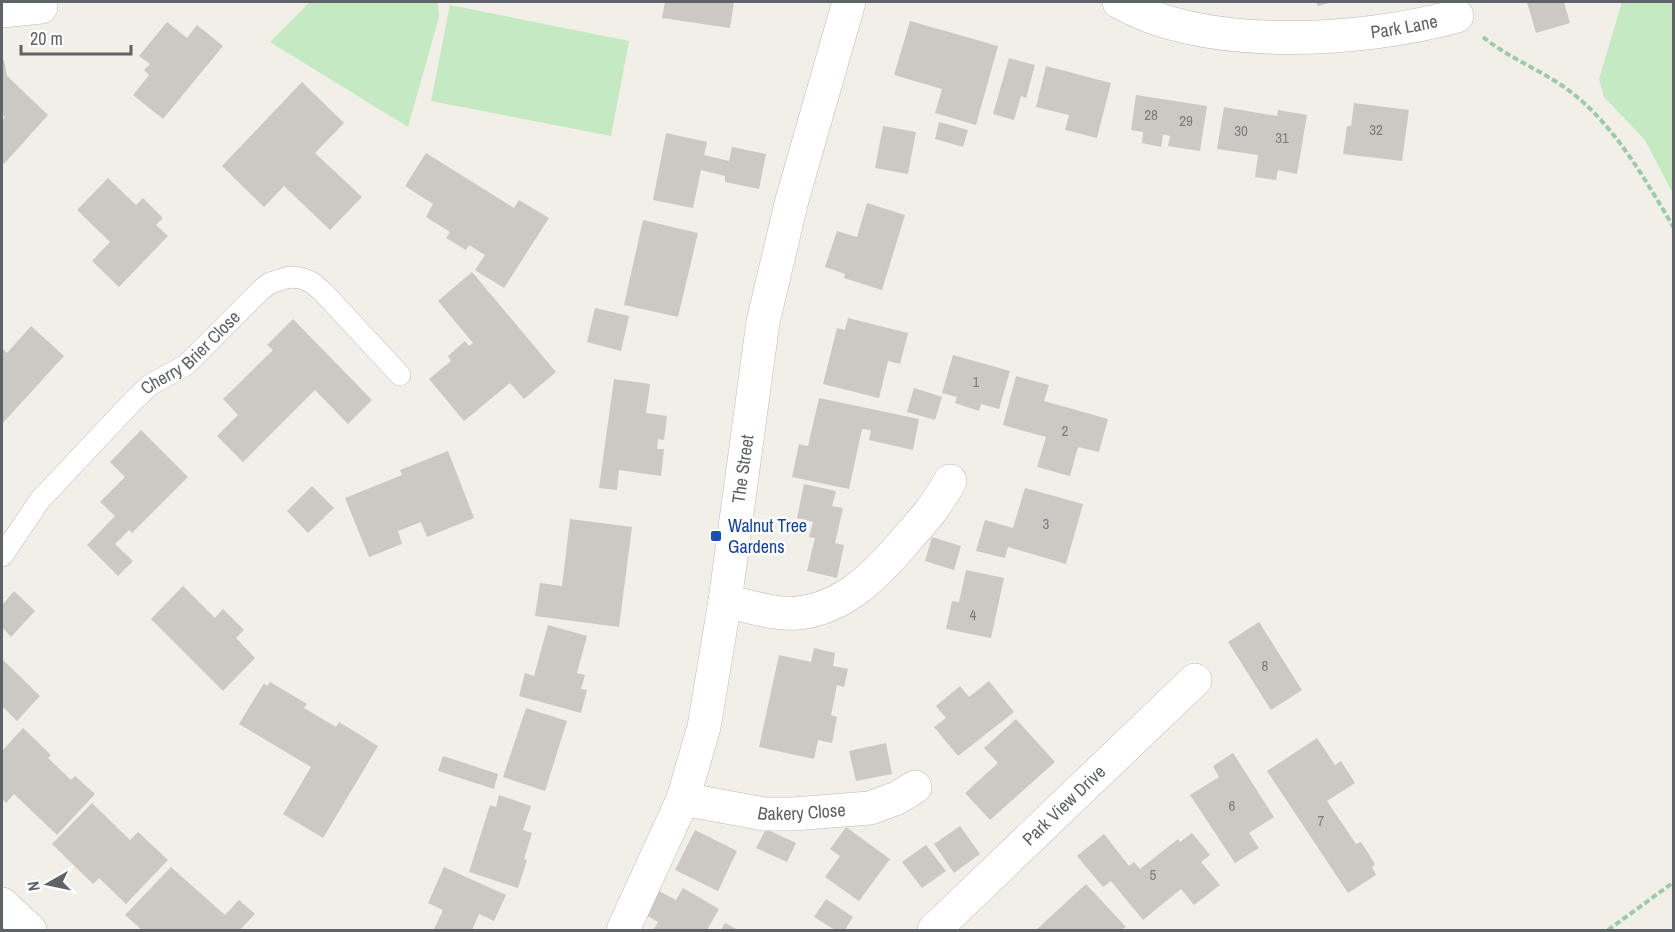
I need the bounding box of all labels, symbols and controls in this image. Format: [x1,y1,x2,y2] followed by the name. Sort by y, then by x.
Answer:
[1369,8,1440,44] street label: Park Lane
[21,18,130,56] scale bar
[30,26,63,51] text: 20 m
[1144,104,1158,125] house number: 28
[1179,110,1193,131] house number: 29
[1369,119,1383,140] house number: 32
[1234,120,1248,141] house number: 30
[1275,127,1289,148] house number: 31
[135,305,245,400] street label: Cherry Brier Close
[973,371,980,392] house number: 1
[1062,420,1069,441] house number: 2
[725,433,760,505] street label: The Street
[728,513,807,559] place label: Walnut Tree Gardens
[1043,513,1050,534] house number: 3
[709,529,723,543] marker: Walnut Tree Gardens
[970,604,977,625] house number: 4
[1262,655,1269,676] house number: 8
[1017,759,1111,851] street label: Park View Drive
[1229,795,1236,816] house number: 6
[756,797,846,826] street label: Bakery Close
[1318,810,1325,831] house number: 7
[18,854,78,914] north arrow
[1150,864,1157,885] house number: 5
[22,880,45,893] text: N

